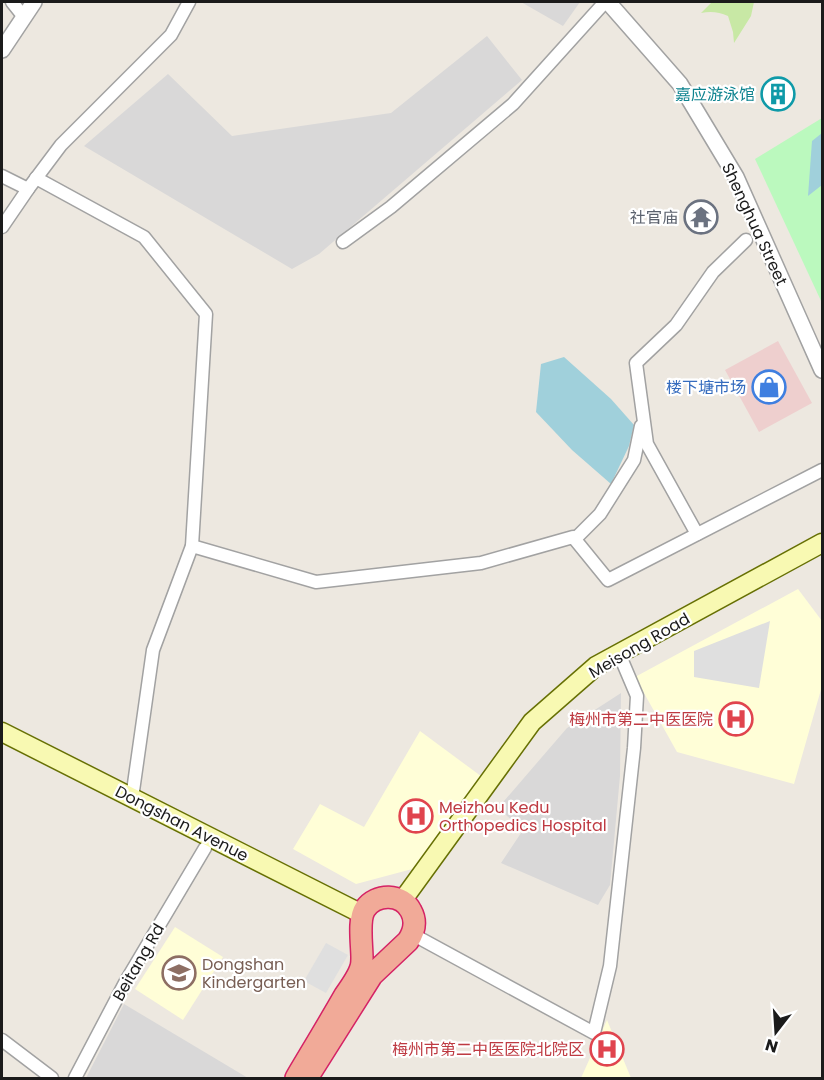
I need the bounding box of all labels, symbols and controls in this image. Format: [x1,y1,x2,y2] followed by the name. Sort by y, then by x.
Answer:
[760,76,796,112] building icon: 嘉应游泳馆
[675,83,755,106] place label: 嘉应游泳馆
[716,159,793,290] street label: Shenghua Street
[683,199,719,235] temple icon: 社官庙
[630,206,678,229] place label: 社官庙
[751,369,787,405] shop icon: 楼下塘市场
[666,376,746,399] place label: 楼下塘市场
[585,607,694,684] street label: Meisong Road
[718,701,754,737] hospital icon: 梅州市第二中医医院
[569,708,713,731] place label: 梅州市第二中医医院
[111,780,252,867] street label: Dongshan Avenue
[439,796,607,837] place label: Meizhou Kedu Orthopedics Hospital
[398,798,434,834] hospital icon: Meizhou Kedu Orthopedics Hospital
[107,919,170,1005] street label: Beitang Rd
[202,953,306,994] place label: Dongshan Kindergarten
[161,955,197,991] school or university icon: Dongshan Kindergarten
[746,1002,806,1062] north arrow
[589,1031,625,1067] hospital icon: 梅州市第二中医医院北院区
[763,1033,781,1059] text: N
[392,1038,584,1061] place label: 梅州市第二中医医院北院区

